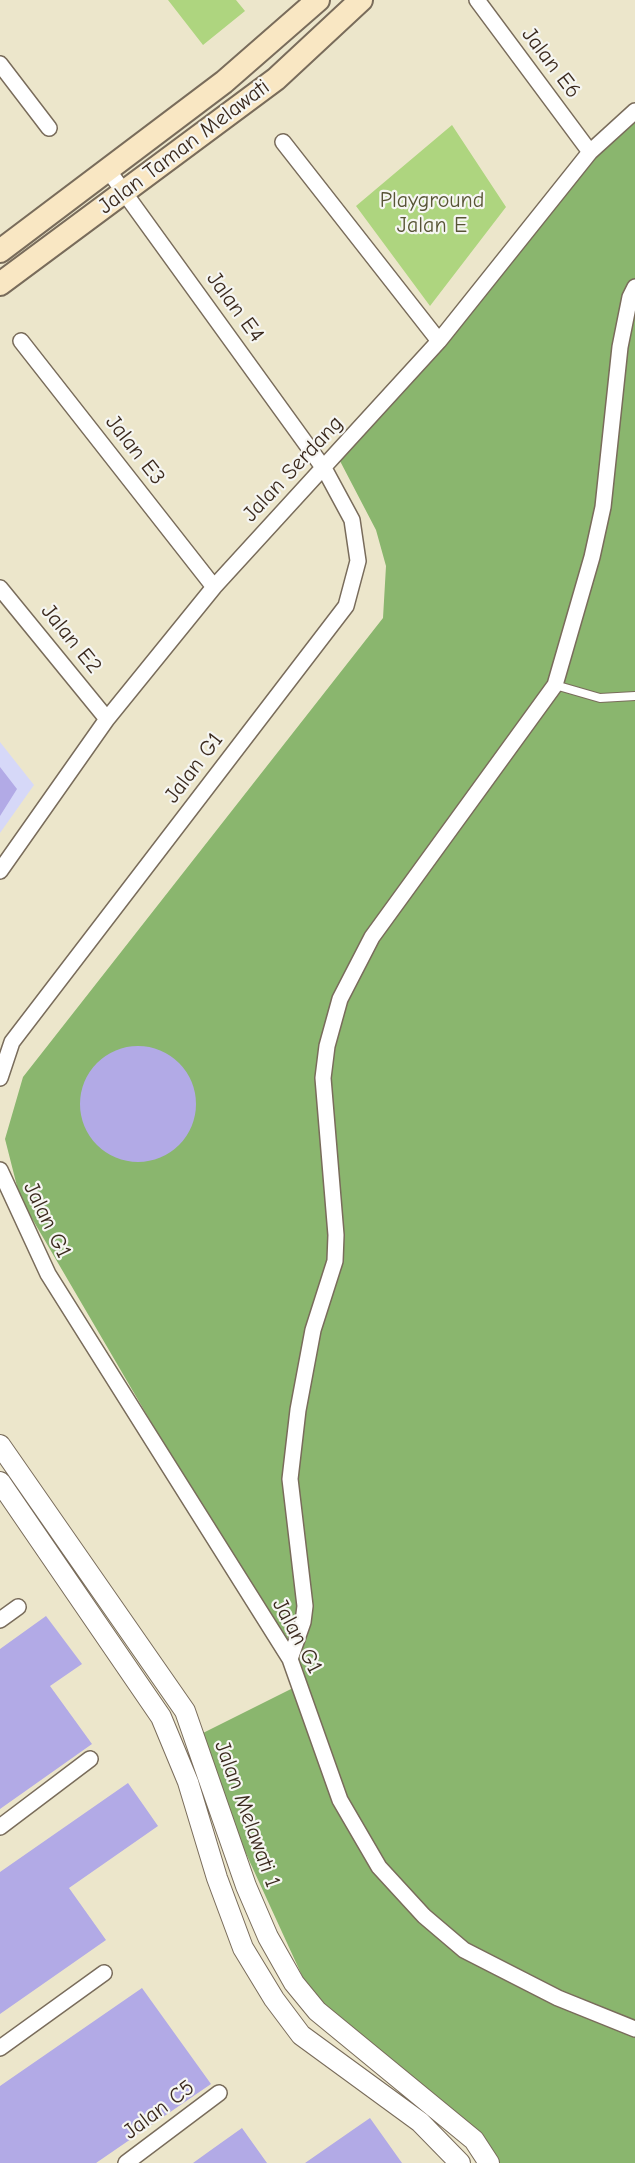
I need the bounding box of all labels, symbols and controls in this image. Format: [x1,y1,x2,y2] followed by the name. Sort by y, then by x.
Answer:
[516,22,586,104] street label: Jalan E6
[93,74,275,220] street label: Jalan Taman Melawati
[380,188,484,240] park label: Playground Jalan E
[201,266,269,348] street label: Jalan E4
[100,410,170,490] street label: Jalan E3
[237,411,349,527] street label: Jalan Serdang
[35,599,107,679] street label: Jalan E2
[159,727,229,809] street label: Jalan G1
[17,1178,77,1262] street label: Jalan G1
[266,1594,328,1678] street label: Jalan G1
[208,1737,286,1891] street label: Jalan Melawati 1
[118,2075,200,2145] street label: Jalan C5

